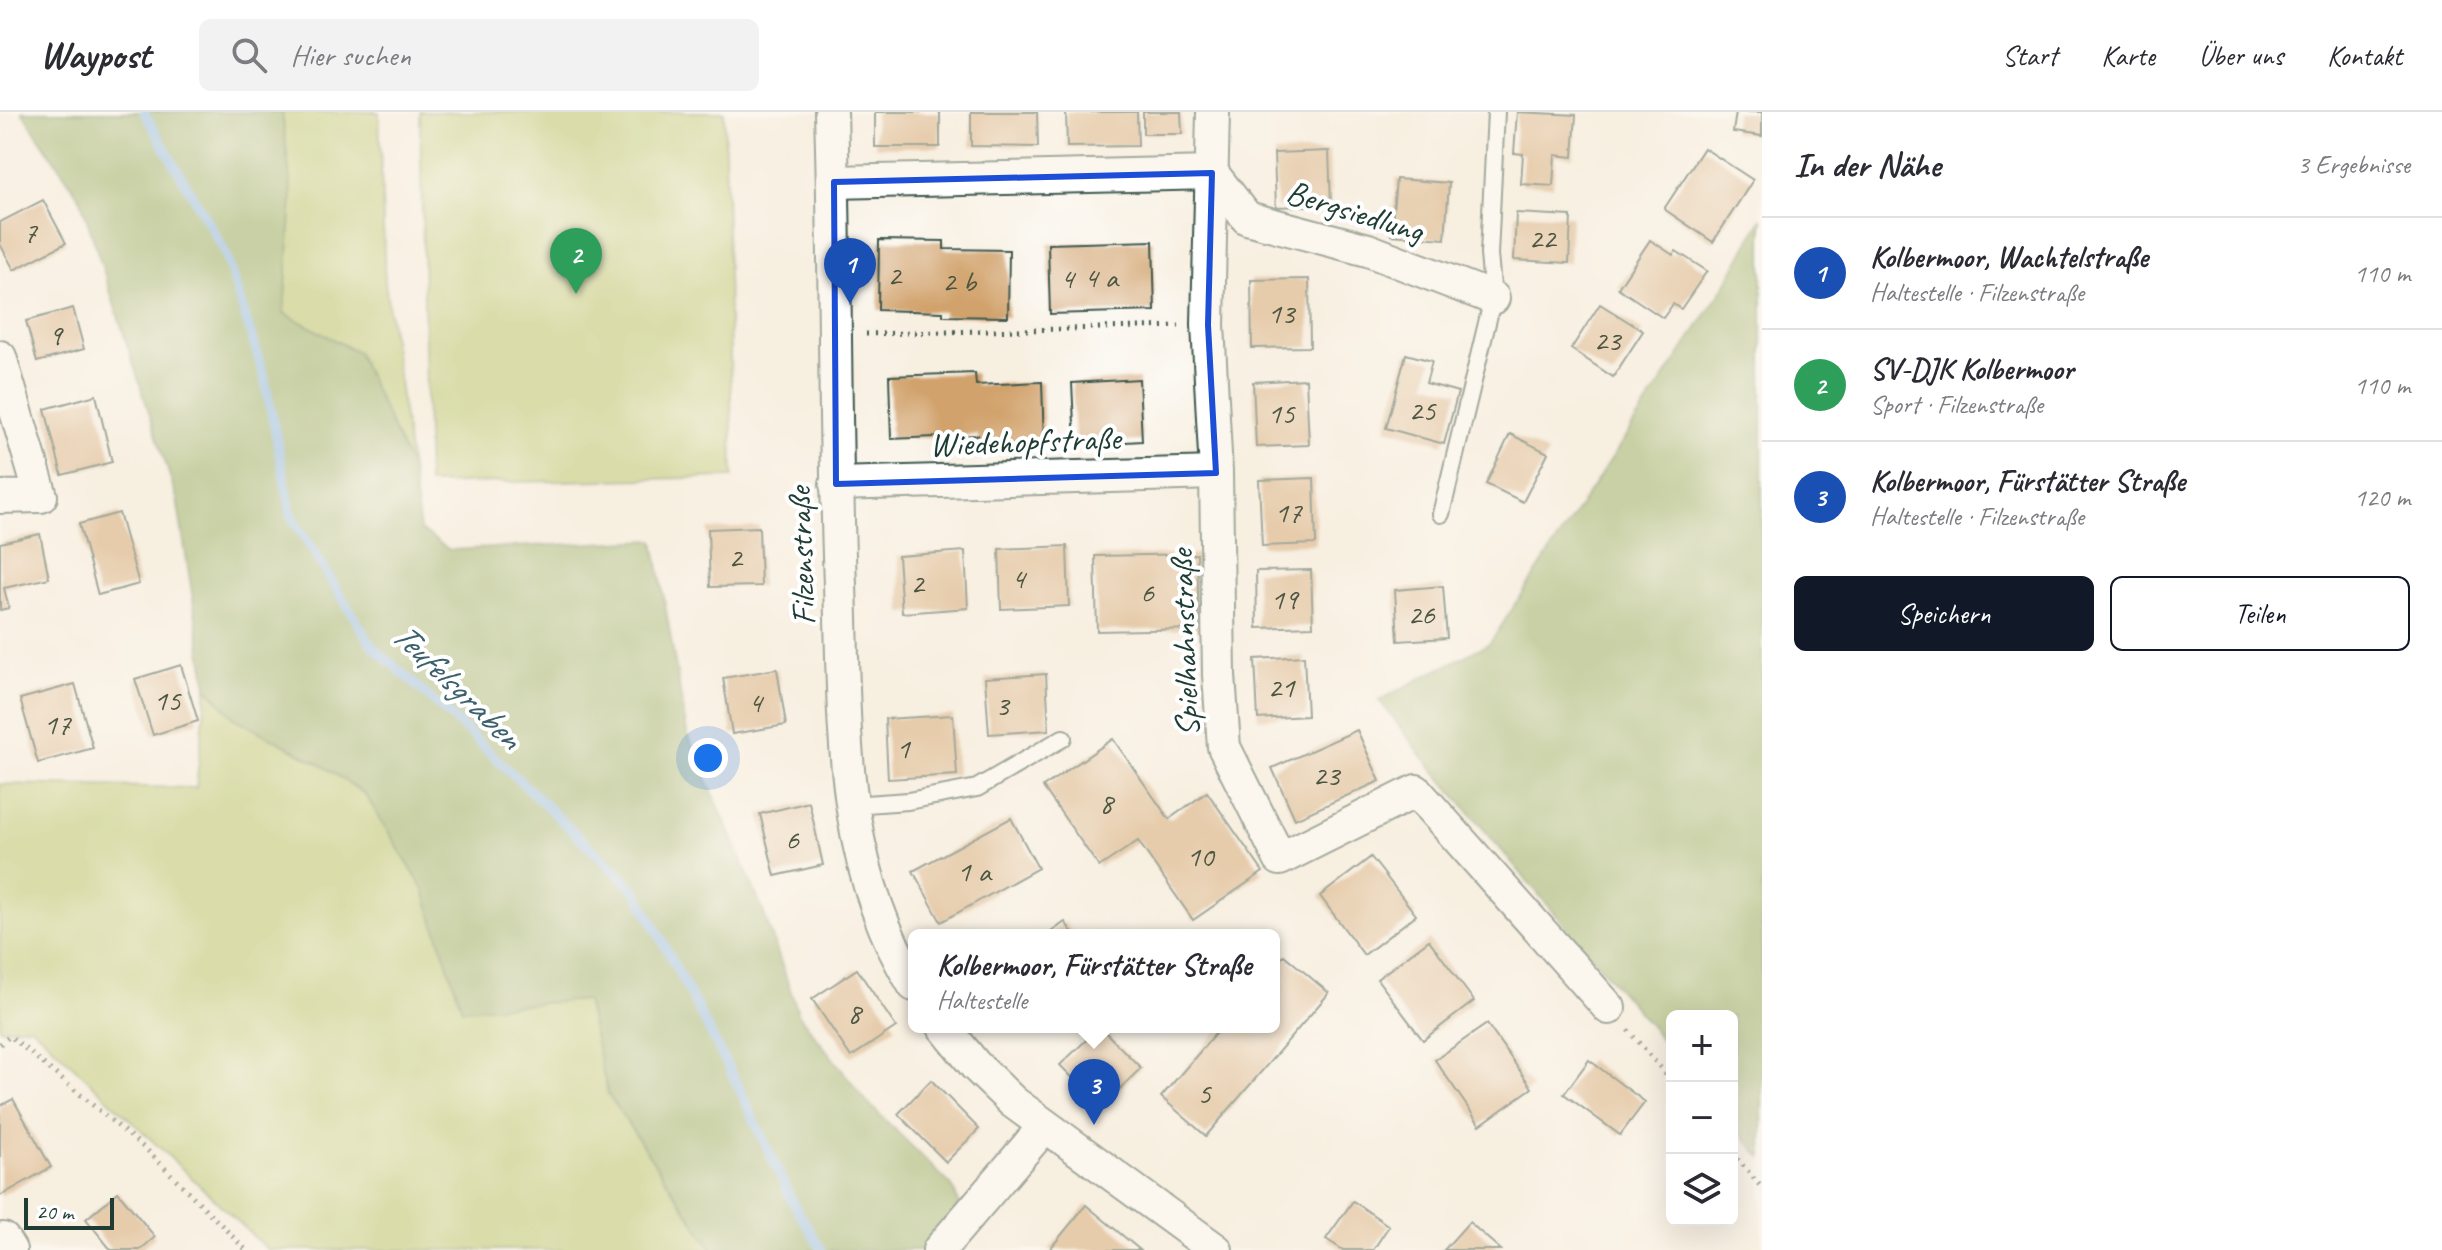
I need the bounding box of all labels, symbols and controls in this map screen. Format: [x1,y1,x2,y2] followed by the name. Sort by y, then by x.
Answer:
[199,19,759,91] search box
[40,32,151,79] text: Waypost
[227,33,271,77] icon: search
[291,36,411,74] text: Hier suchen
[2002,38,2057,73] text: Start
[2101,38,2155,73] text: Karte
[2199,38,2283,73] text: Über uns
[2327,38,2402,73] text: Kontakt
[1794,143,1940,186] text: In der Nähe
[2297,148,2410,181] text: 3 Ergebnisse
[1281,170,1431,253] street label: Bergsiedlung
[23,213,38,251] house number: 7
[1529,219,1558,257] house number: 22
[550,228,602,294] pin: 2
[824,238,876,304] pin: 1
[1870,238,2148,276] text: Kolbermoor, Wachtelstraße
[887,256,903,294] house number: 2
[1814,257,1826,290] text: 1
[2354,257,2410,290] text: 110 m
[1084,258,1120,296] house number: 4 a
[1060,259,1076,297] house number: 4
[942,262,978,300] house number: 2 b
[1870,276,2084,309] text: Haltestelle · Filzenstraße
[1268,294,1297,332] house number: 13
[48,316,64,354] house number: 9
[1594,321,1623,359] house number: 23
[1870,350,2073,388] text: SV-DJK Kolbermoor
[1814,369,1826,402] text: 2
[2354,369,2410,402] text: 110 m
[1870,388,2043,421] text: Sport · Filzenstraße
[1409,391,1437,429] house number: 25
[1268,394,1296,432] house number: 15
[929,416,1124,466] street label: Wiedehopfstraße
[1870,462,2185,500] text: Kolbermoor, Fürstätter Straße
[1814,481,1826,514] text: 3
[2354,481,2410,514] text: 120 m
[777,483,825,626] street label: Filzenstraße
[1275,493,1303,531] house number: 17
[1870,500,2084,533] text: Haltestelle · Filzenstraße
[728,538,744,576] house number: 2
[1159,546,1209,737] street label: Spielhahnstraße
[1011,559,1027,597] house number: 4
[910,564,926,602] house number: 2
[1140,573,1155,611] house number: 6
[1794,576,2094,651] button: Speichern
[2110,576,2410,651] button: Teilen
[1271,580,1300,618] house number: 19
[1408,595,1436,633] house number: 26
[382,612,534,760] water label: Teufelsgraben
[1268,668,1296,706] house number: 21
[154,681,182,719] house number: 15
[748,683,764,721] house number: 4
[995,686,1011,724] house number: 3
[44,705,72,743] house number: 17
[896,729,911,767] house number: 1
[688,738,728,778] your location
[1313,756,1342,794] house number: 23
[1099,784,1115,822] house number: 8
[785,820,800,858] house number: 6
[1187,837,1216,875] house number: 10
[957,852,993,890] house number: 1 a
[908,929,1280,1033] popup
[937,946,1251,984] text: Kolbermoor, Fürstätter Straße
[937,984,1027,1017] text: Haltestelle
[847,994,863,1032] house number: 8
[1666,1010,1738,1226] map controls
[1666,1010,1738,1082] button: +
[1068,1059,1120,1125] pin: 3
[1197,1074,1212,1112] house number: 5
[1666,1082,1738,1154] button: −
[1666,1154,1738,1226] button: layers
[24,1194,114,1230] scale bar
[36,1198,73,1226] text: 20 m

